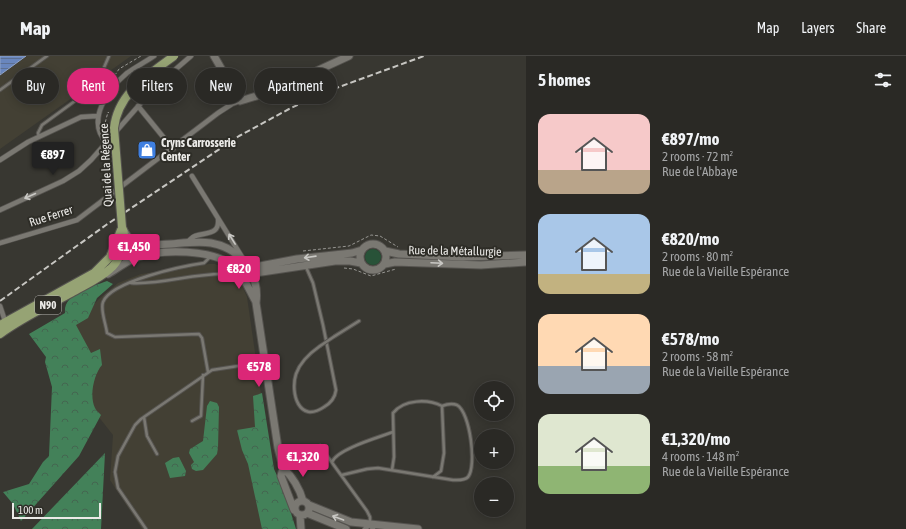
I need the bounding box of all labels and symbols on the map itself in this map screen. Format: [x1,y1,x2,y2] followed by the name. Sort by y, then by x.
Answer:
[97,123,115,207] street label: Quai de la Régence
[161,136,237,164] place label: Cryns Carrosserie Center
[136,139,158,161] shop icon: Cryns Carrosserie Center
[29,142,77,176] pin: €897
[24,193,36,200] one-way arrow
[27,202,75,230] street label: Rue Ferrer
[227,233,235,245] one-way arrow
[101,234,167,268] pin: €1,450
[408,243,502,259] street label: Rue de la Métallurgie
[304,253,317,261] one-way arrow
[215,256,263,290] pin: €820
[430,260,443,267] one-way arrow
[35,296,61,314] road number: N90
[235,354,283,388] pin: €578
[270,444,336,478] pin: €1,320
[12,501,101,520] scale bar
[332,514,345,521] one-way arrow

